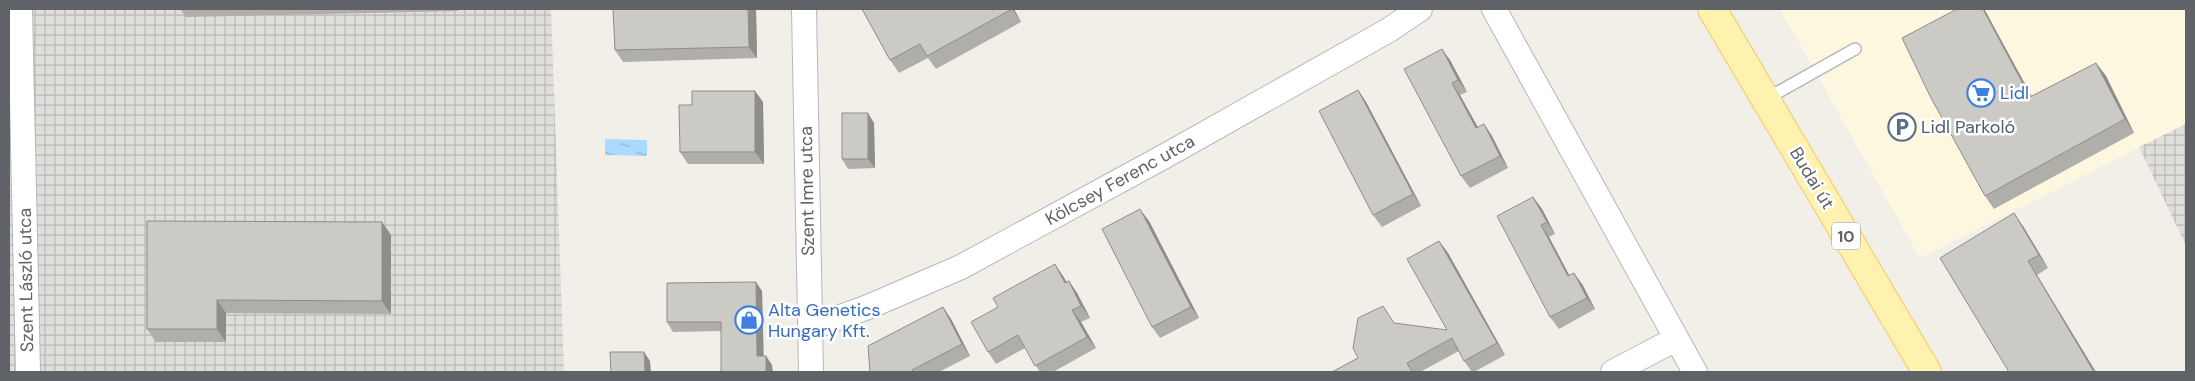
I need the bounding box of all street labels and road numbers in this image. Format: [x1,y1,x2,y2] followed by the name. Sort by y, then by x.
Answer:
[794,126,820,256] street label: Szent Imre utca
[1041,129,1199,231] street label: Kölcsey Ferenc utca
[1784,142,1840,214] street label: Budai út
[13,208,39,352] street label: Szent László utca
[1832,222,1860,250] road number: 10

